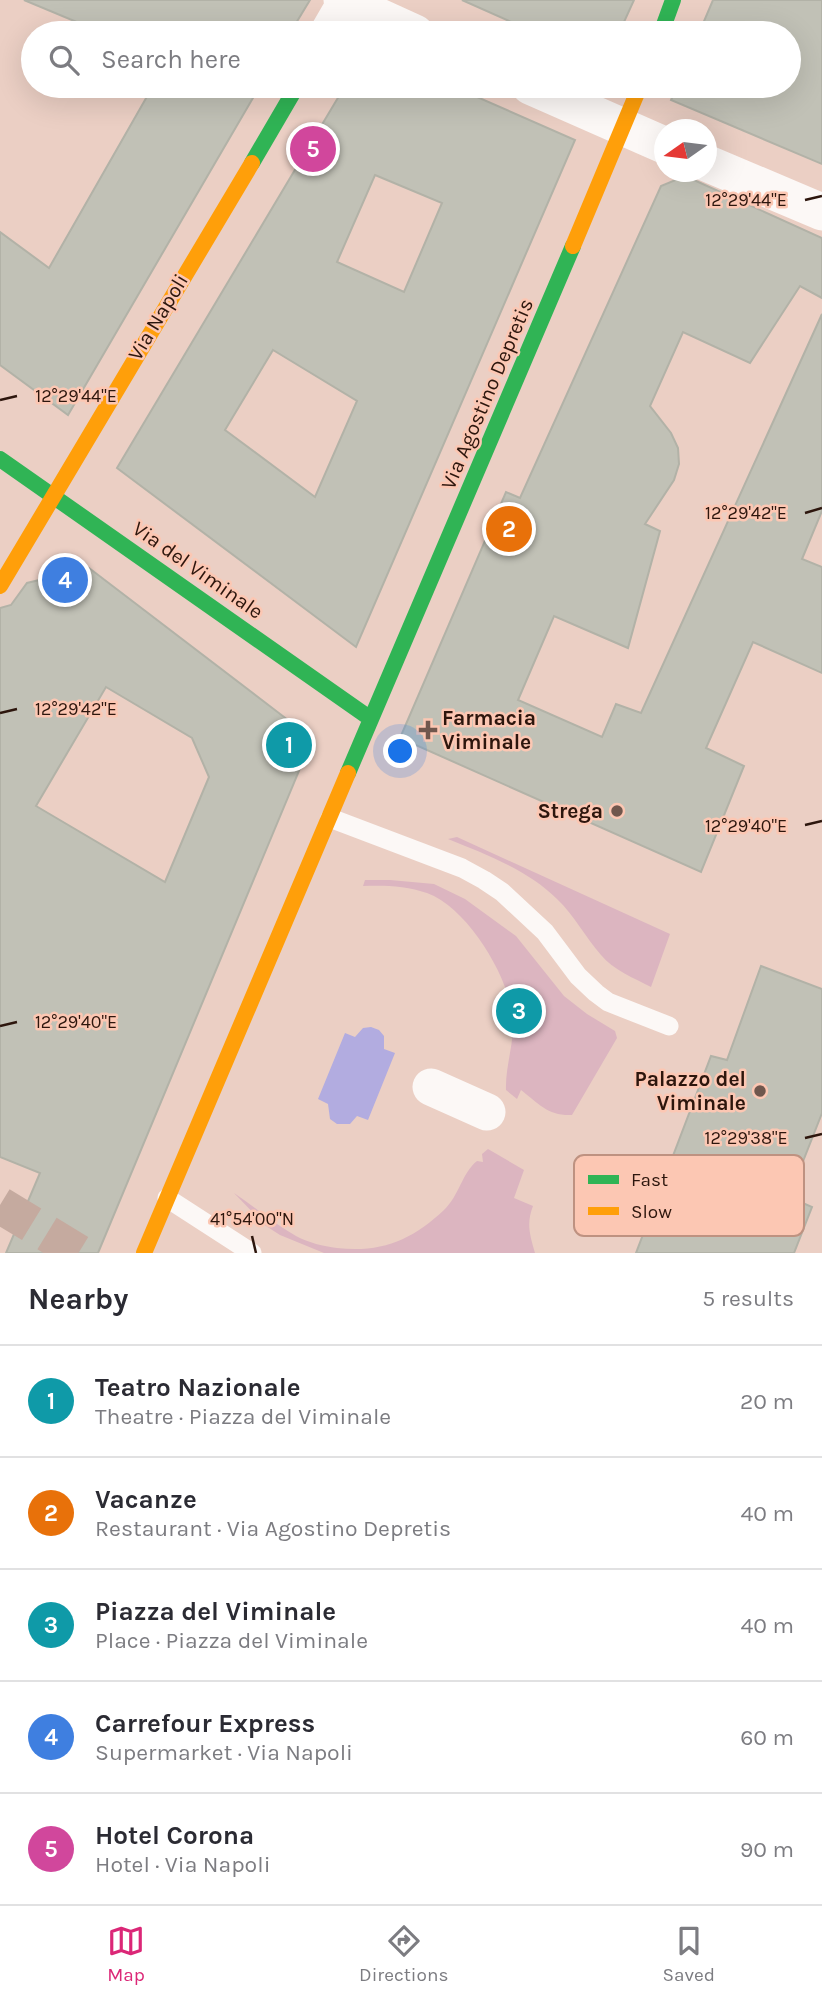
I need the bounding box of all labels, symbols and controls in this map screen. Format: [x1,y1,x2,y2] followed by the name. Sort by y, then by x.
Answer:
[21,21,801,98] search box
[45,41,83,79] icon: search
[101,44,241,75] text: Search here
[654,119,717,182] north arrow
[290,123,336,175] pin: 5
[705,189,787,211] text: 12°29'44"E
[123,269,193,365] street label: Via Napoli
[436,295,538,493] street label: Via Agostino Depretis
[35,385,117,407] text: 12°29'44"E
[705,502,787,524] text: 12°29'42"E
[486,503,532,555] pin: 2
[128,516,268,624] street label: Via del Viminale
[42,554,88,606] pin: 4
[35,698,117,720] text: 12°29'42"E
[442,706,536,754] place label: Farmacia Viminale
[266,719,312,771] pin: 1
[420,722,436,738] marker: Farmacia Viminale
[383,734,417,768] your location
[537,799,603,823] place label: Strega
[609,803,625,819] marker: Strega
[705,815,787,837] text: 12°29'40"E
[496,985,542,1037] pin: 3
[35,1011,117,1033] text: 12°29'40"E
[634,1067,746,1115] place label: Palazzo del Viminale
[752,1083,768,1099] marker: Palazzo del Viminale
[704,1127,788,1149] text: 12°29'38"E
[574,1155,804,1236] legend
[631,1169,668,1191] text: Fast
[631,1201,672,1223] text: Slow
[210,1208,294,1230] text: 41°54'00"N
[28,1281,128,1317] text: Nearby
[702,1285,794,1312] text: 5 results
[95,1372,300,1403] text: Teatro Nazionale
[47,1388,55,1415] text: 1
[740,1388,794,1415] text: 20 m
[95,1403,391,1430] text: Theatre · Piazza del Viminale
[95,1484,197,1515] text: Vacanze
[44,1500,58,1527] text: 2
[741,1500,794,1527] text: 40 m
[95,1515,451,1542] text: Restaurant · Via Agostino Depretis
[95,1596,336,1627] text: Piazza del Viminale
[44,1612,58,1639] text: 3
[741,1612,794,1639] text: 40 m
[95,1627,368,1654] text: Place · Piazza del Viminale
[95,1708,315,1739] text: Carrefour Express
[44,1724,58,1751] text: 4
[740,1724,794,1751] text: 60 m
[95,1739,353,1766] text: Supermarket · Via Napoli
[95,1820,254,1851] text: Hotel Corona
[44,1836,58,1863] text: 5
[740,1836,794,1863] text: 90 m
[95,1851,271,1878] text: Hotel · Via Napoli
[107,1922,145,1986] tab: Map
[359,1922,448,1986] tab: Directions
[662,1922,715,1986] tab: Saved

